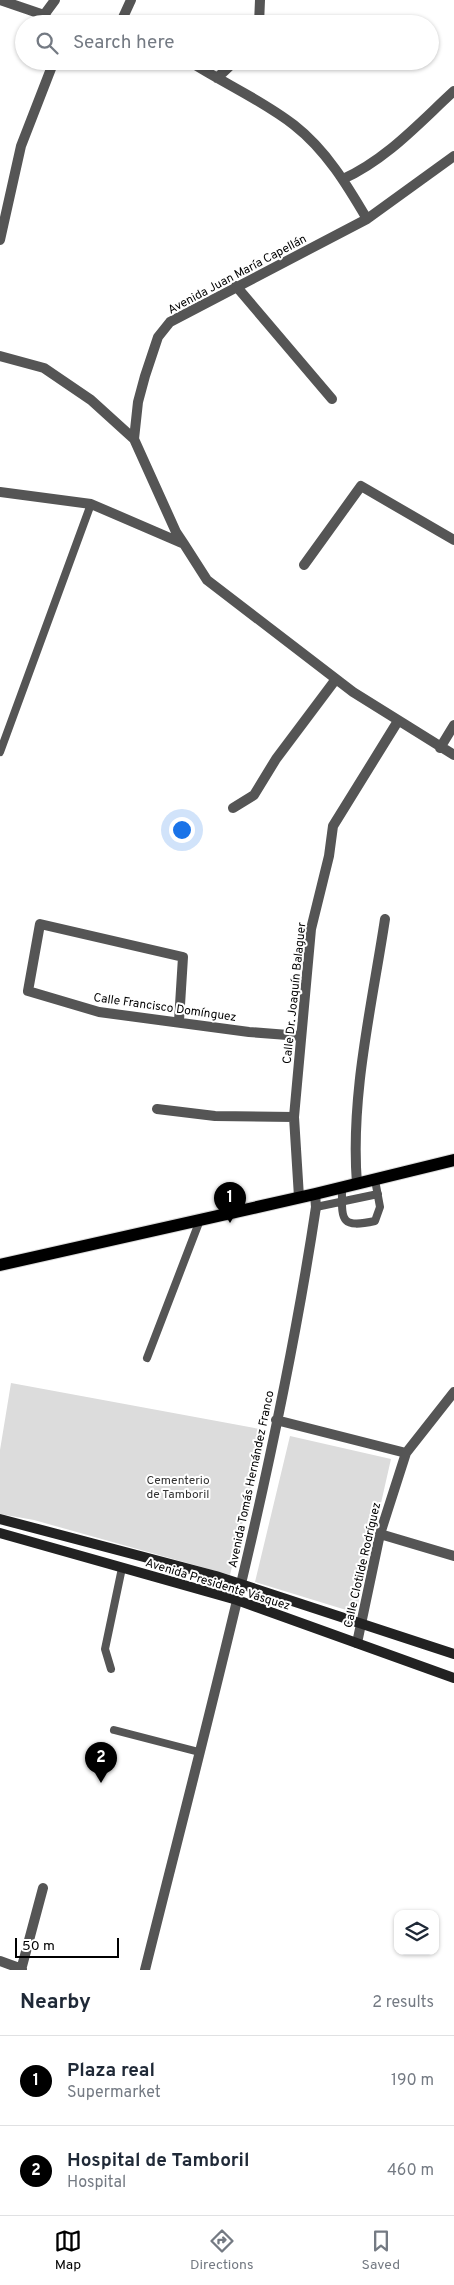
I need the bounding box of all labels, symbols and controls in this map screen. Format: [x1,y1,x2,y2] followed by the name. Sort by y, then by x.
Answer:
[15,15,439,70] search box
[33,29,61,57] icon: search
[73,31,175,55] text: Search here
[165,231,310,318] street label: Avenida Juan María Capellán
[169,817,195,843] your location
[280,921,310,1065] street label: Calle Dr. Joaquín Balaguer
[92,990,237,1026] street label: Calle Francisco Domínguez
[214,1182,246,1223] pin: 1
[225,1389,279,1569] street label: Avenida Tomás Hernández Franco
[146,1473,210,1503] park label: Cementerio de Tamboril
[341,1501,385,1630] street label: Calle Clotilde Rodríguez
[143,1555,292,1615] street label: Avenida Presidente Vásquez
[85,1742,117,1783] pin: 2
[394,1910,439,1955] map controls
[394,1910,439,1955] button: layers
[15,1935,119,1958] scale bar
[22,1938,55,1955] text: 50 m
[20,1989,91,2016] text: Nearby
[372,1993,434,2013] text: 2 results
[67,2059,155,2083] text: Plaza real
[33,2071,39,2091] text: 1
[391,2071,434,2091] text: 190 m
[67,2083,161,2103] text: Supermarket
[67,2149,249,2173] text: Hospital de Tamboril
[31,2161,41,2181] text: 2
[387,2161,434,2181] text: 460 m
[67,2173,126,2193] text: Hospital
[54,2227,82,2274] tab: Map
[190,2227,254,2274] tab: Directions
[362,2227,400,2274] tab: Saved

